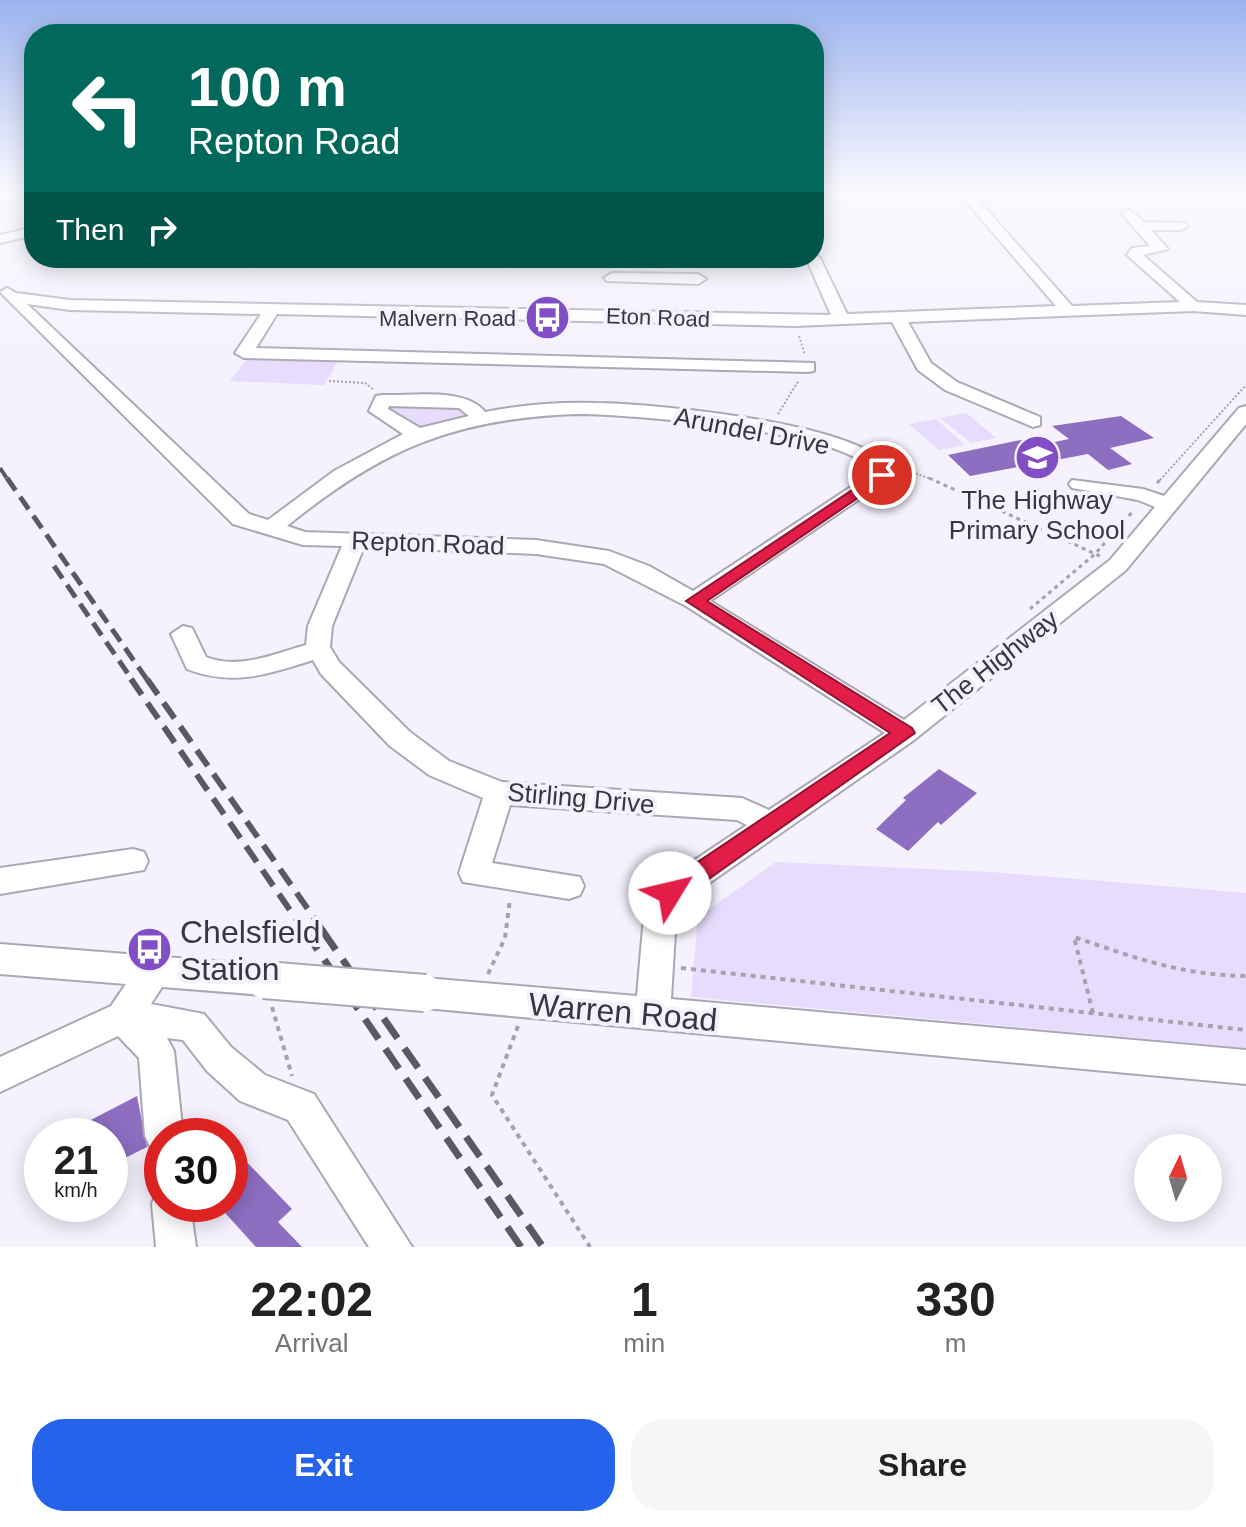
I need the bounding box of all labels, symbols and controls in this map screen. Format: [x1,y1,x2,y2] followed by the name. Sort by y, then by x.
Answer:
[188,55,347,118] text: 100 m
[56,56,160,160] icon: left
[188,121,400,162] text: Repton Road
[140,208,184,252] icon: right
[56,213,124,246] text: Then
[523,294,571,342] bus stop icon: Malvern Road
[606,303,710,332] street label: Eton Road
[379,306,516,331] place label: Malvern Road
[672,401,832,461] street label: Arundel Drive
[1013,433,1061,481] school or university icon: The Highway Primary School
[848,441,916,509] pin
[860,453,904,497] icon: arrive
[949,485,1125,545] place label: The Highway Primary School
[351,525,505,561] street label: Repton Road
[926,603,1064,721] street label: The Highway
[506,777,656,819] street label: Stirling Drive
[628,851,712,935] position arrow
[180,914,321,987] place label: Chelsfield Station
[125,926,173,974] bus stop icon: Chelsfield Station
[527,986,719,1038] street label: Warren Road
[144,1118,248,1222] speed limit sign: 30
[1134,1134,1222,1222] north arrow
[1134,1134,1222,1222] map controls
[54,1138,98,1182] text: 21
[54,1179,98,1201] text: km/h
[250,1273,373,1326] text: 22:02
[631,1273,658,1326] text: 1
[916,1273,996,1326] text: 330
[275,1328,349,1358] text: Arrival
[623,1328,665,1358] text: min
[945,1328,966,1358] text: m
[32,1419,615,1511] button: Exit
[631,1419,1214,1511] button: Share

